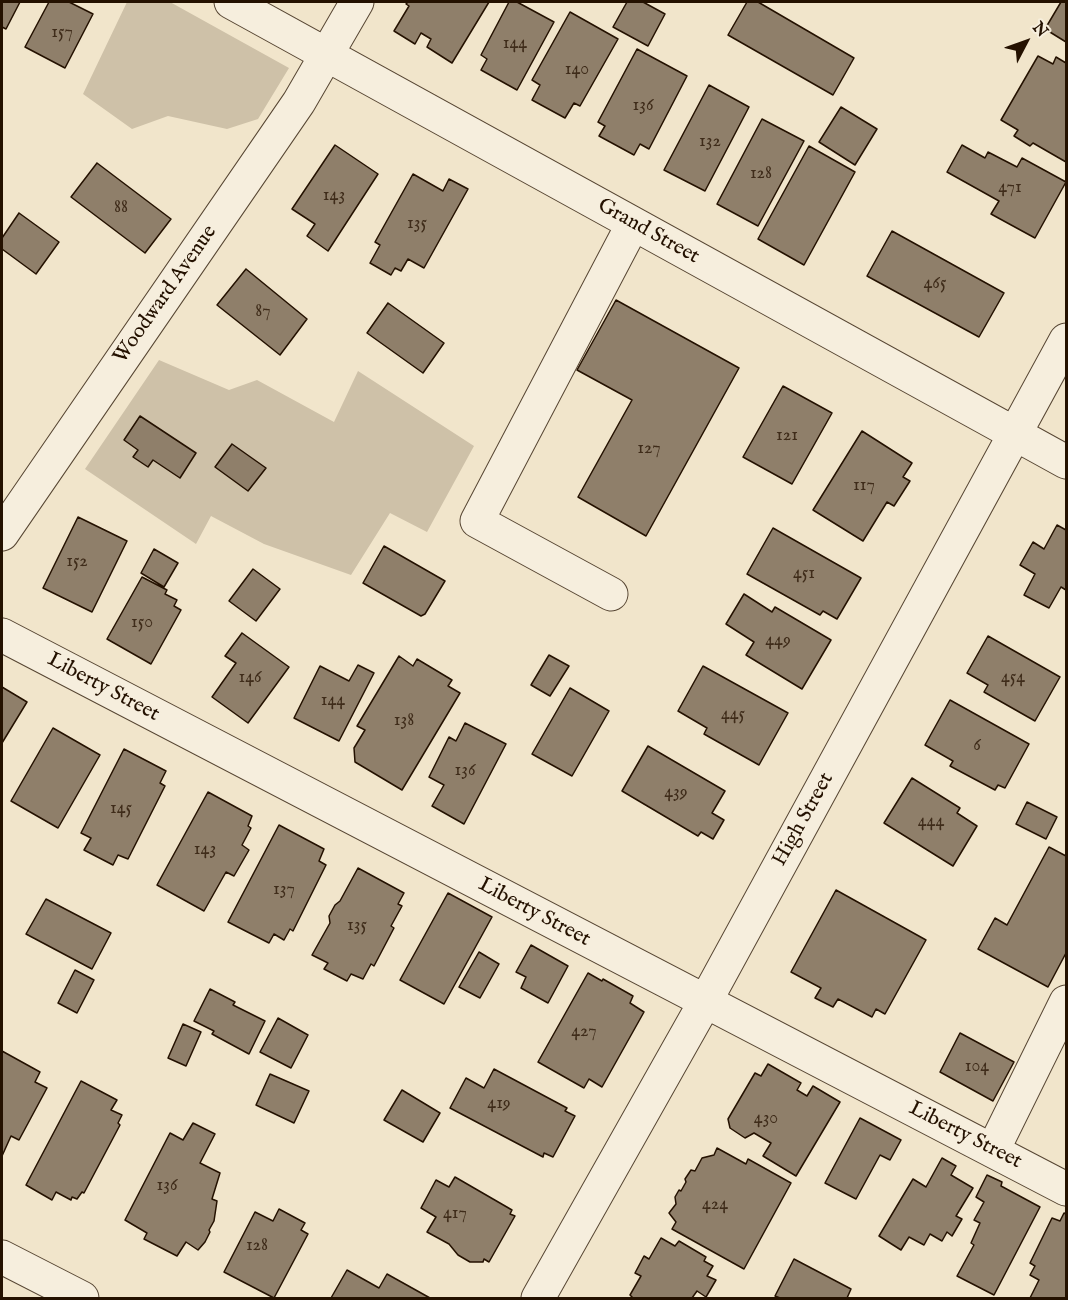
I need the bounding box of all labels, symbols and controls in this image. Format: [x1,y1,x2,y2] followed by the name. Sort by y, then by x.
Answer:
[996,12,1056,72] north arrow
[1027,18,1052,42] text: N
[51,22,73,44] house number: 157
[503,33,527,55] house number: 144
[565,59,589,81] house number: 140
[632,95,654,117] house number: 136
[699,131,721,153] house number: 132
[750,163,772,185] house number: 128
[998,177,1022,199] house number: 471
[323,185,345,207] house number: 143
[593,194,703,270] street label: Grand Street
[114,197,128,219] house number: 88
[407,213,427,235] house number: 135
[109,221,223,369] street label: Woodward Avenue
[924,273,946,295] house number: 465
[255,301,271,323] house number: 87
[776,425,798,447] house number: 121
[637,438,661,460] house number: 127
[853,475,875,497] house number: 117
[66,551,88,573] house number: 152
[793,563,815,585] house number: 451
[131,612,153,634] house number: 150
[765,630,791,652] house number: 449
[43,648,163,728] street label: Liberty Street
[238,667,262,689] house number: 146
[1001,667,1025,689] house number: 454
[321,690,345,712] house number: 144
[721,704,745,726] house number: 445
[394,710,414,732] house number: 138
[973,735,981,757] house number: 6
[454,760,476,782] house number: 136
[768,769,840,871] street label: High Street
[664,782,688,804] house number: 439
[110,798,132,820] house number: 145
[918,811,944,833] house number: 444
[194,839,216,861] house number: 143
[474,873,594,953] street label: Liberty Street
[273,879,295,901] house number: 137
[347,915,367,937] house number: 135
[571,1021,597,1043] house number: 427
[965,1056,989,1078] house number: 104
[487,1093,511,1115] house number: 419
[904,1097,1026,1175] street label: Liberty Street
[754,1108,778,1130] house number: 430
[156,1175,178,1197] house number: 136
[702,1194,728,1216] house number: 424
[443,1203,467,1225] house number: 417
[246,1235,268,1257] house number: 128

